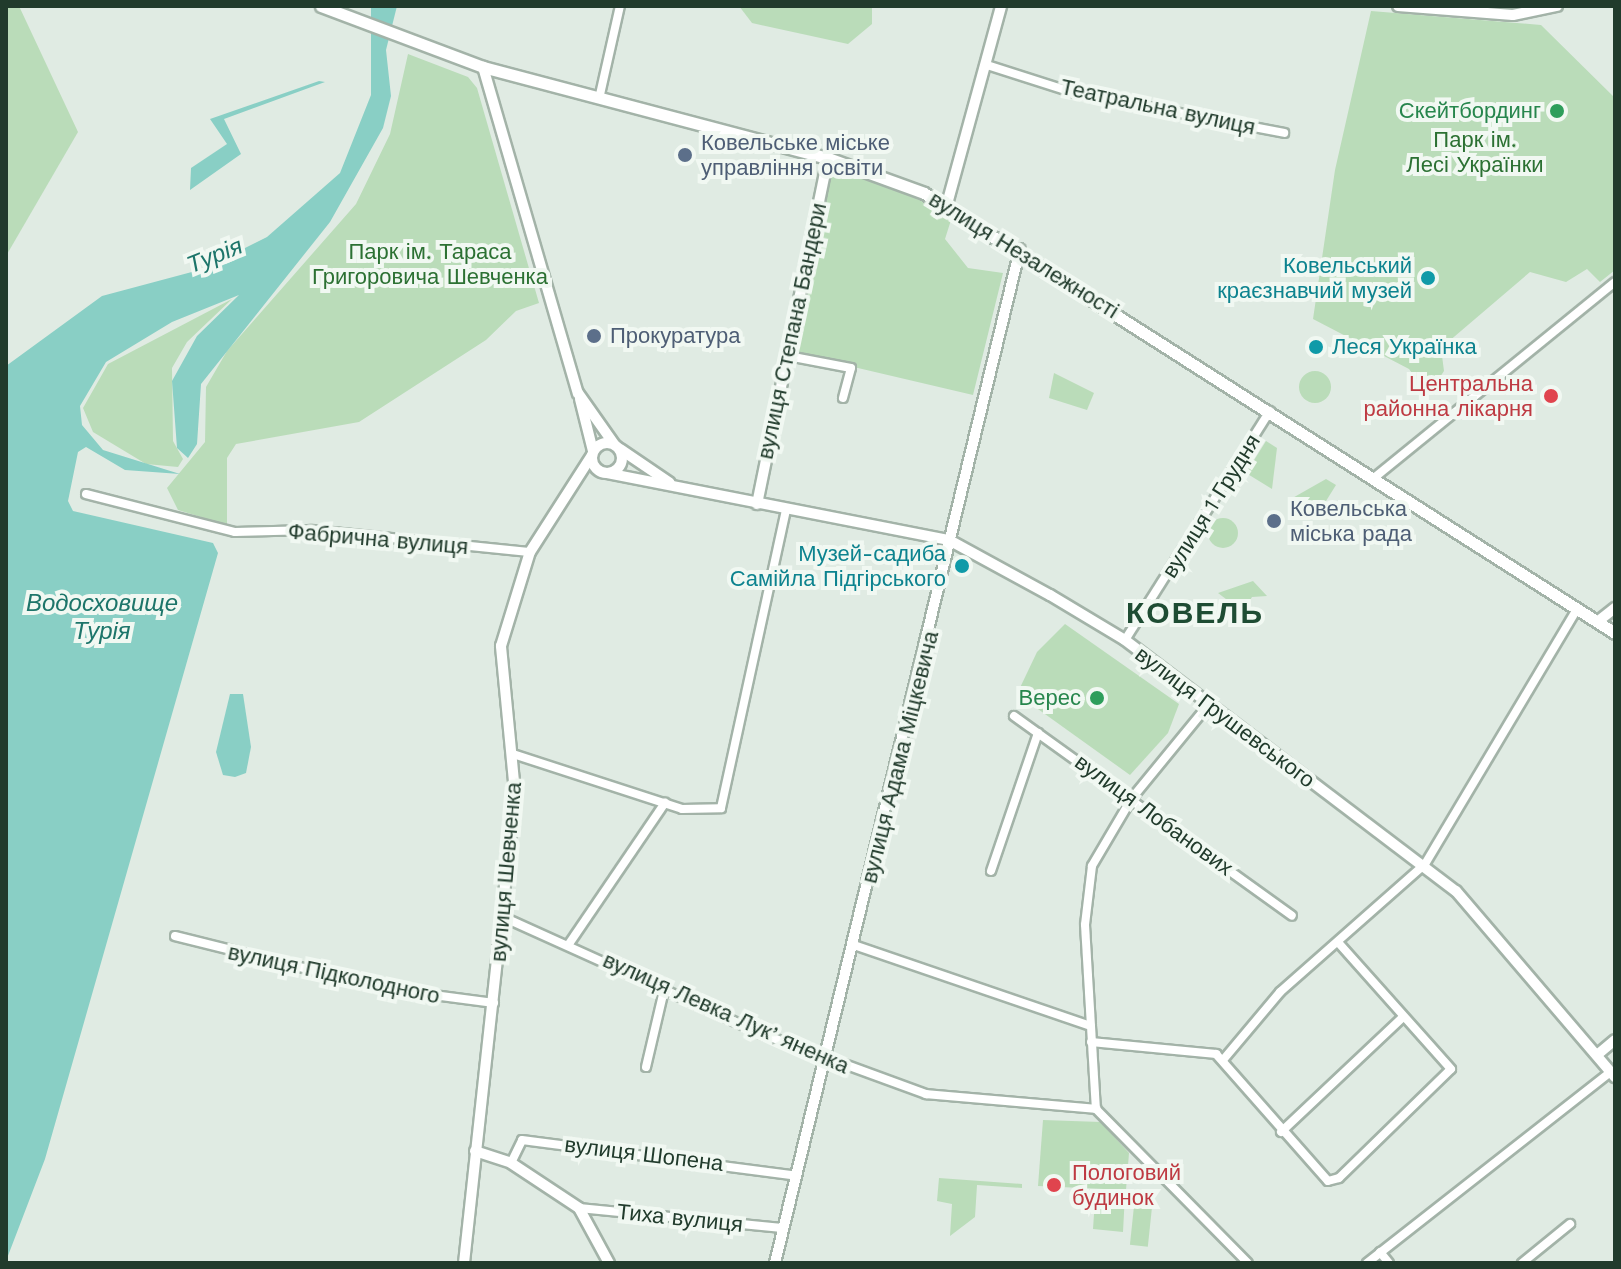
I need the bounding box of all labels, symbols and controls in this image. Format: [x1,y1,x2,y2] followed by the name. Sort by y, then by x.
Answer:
[1058,73,1258,141] street label: Театральна вулиця
[1399,98,1541,124] place label: Скейтбординг
[1548,102,1566,120] marker: Скейтбординг
[1406,126,1544,178] park label: Парк ім. Лесі Українки
[701,129,890,180] place label: Ковельське міське управління освіти
[676,146,694,164] marker: Ковельське міське управління освіти
[924,186,1124,324] street label: вулиця Незалежності
[752,200,832,462] street label: вулиця Степана Бандери
[183,232,247,280] water label: Турія
[312,238,548,290] park label: Парк ім. Тараса Григоровича Шевченка
[1217,252,1412,304] place label: Ковельський краєзнавчий музей
[1419,269,1437,287] marker: Ковельський краєзнавчий музей
[610,323,740,349] place label: Прокуратура
[585,327,603,345] marker: Прокуратура
[1332,334,1477,360] place label: Леся Українка
[1307,338,1325,356] marker: Леся Українка
[1364,370,1533,422] place label: Центральна районна лікарня
[1540,385,1562,407] marker: Центральна районна лікарня
[1156,429,1266,583] street label: вулиця 1 Грудня
[1290,495,1412,546] place label: Ковельська міська рада
[1265,512,1283,530] marker: Ковельська міська рада
[287,518,469,560] street label: Фабрична вулиця
[730,540,946,592] place label: Музей-садиба Самійла Підгірського
[953,557,971,575] marker: Музей-садиба Самійла Підгірського
[26,590,178,646] water label: Водосховище Турія
[1126,595,1264,631] district label: КОВЕЛЬ
[856,628,944,886] street label: вулиця Адама Міцкевича
[1130,641,1320,793] street label: вулиця Грушевського
[1019,685,1081,711] place label: Верес
[1088,689,1106,707] marker: Верес
[1070,749,1238,881] street label: вулиця Лобанових
[485,781,527,963] street label: вулиця Шевченка
[226,939,442,1009] street label: вулиця Підколодного
[599,947,853,1079] street label: вулиця Левка Лукʼяненка
[563,1131,725,1177] street label: вулиця Шопена
[1072,1159,1181,1210] place label: Пологовий будинок
[1043,1174,1065,1196] marker: Пологовий будинок
[616,1198,744,1238] street label: Тиха вулиця

